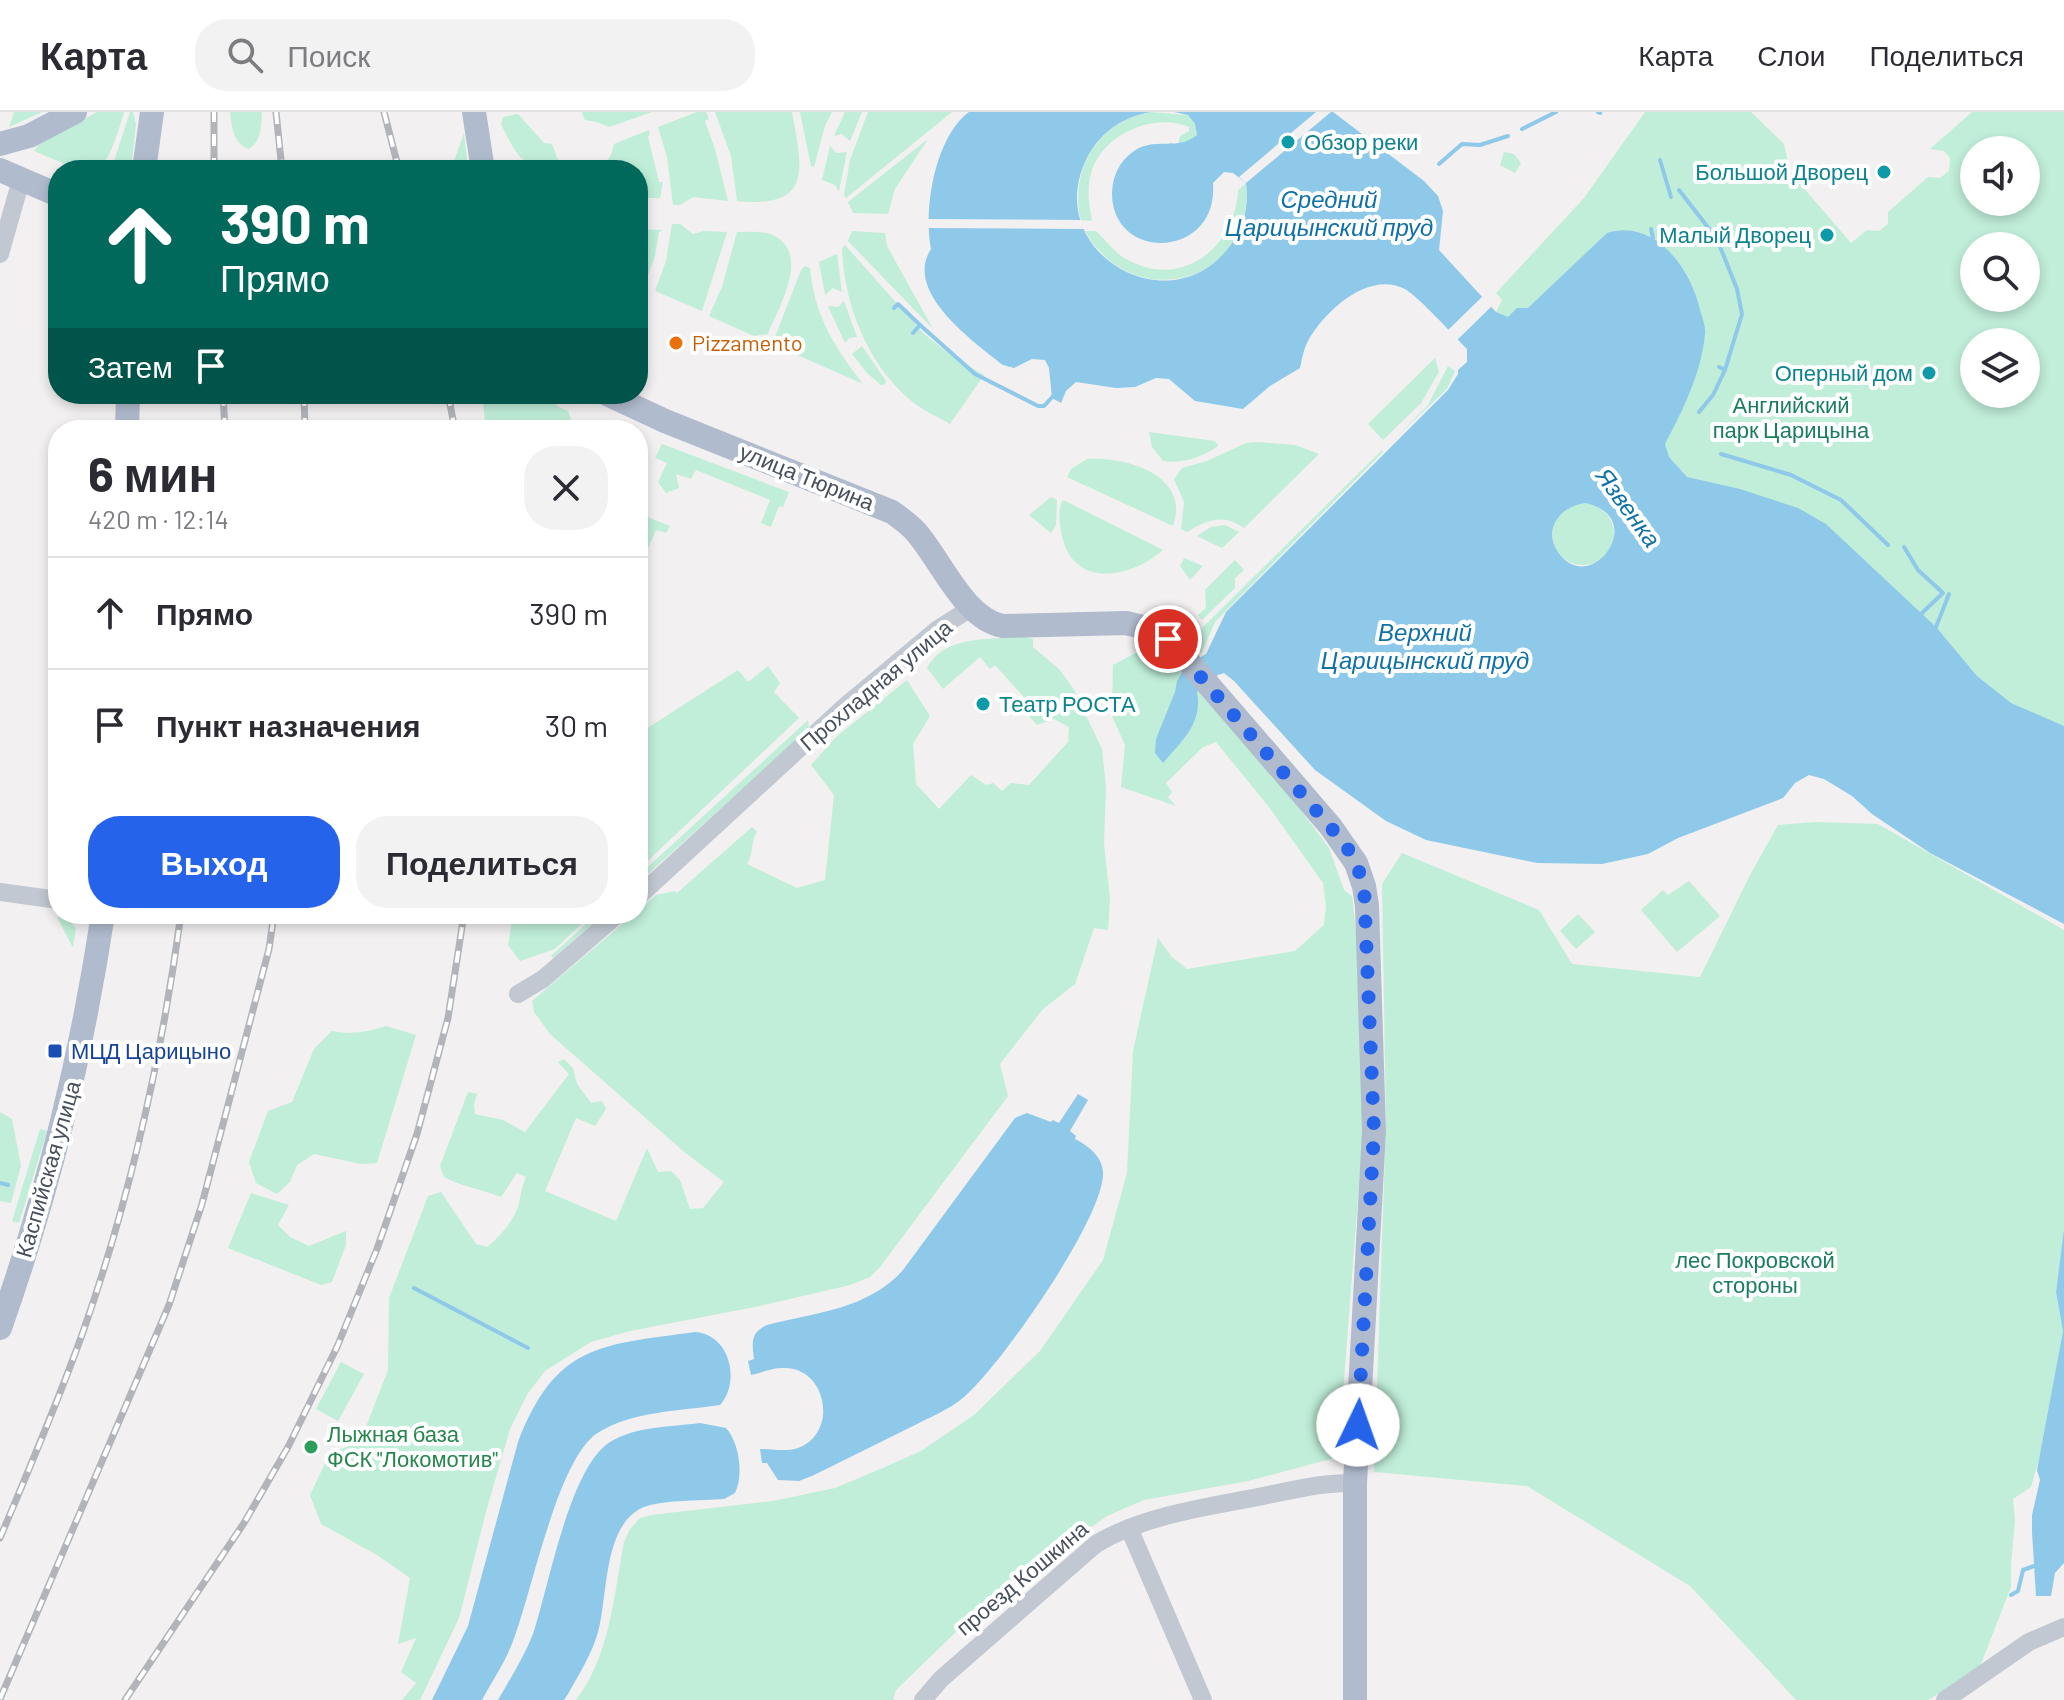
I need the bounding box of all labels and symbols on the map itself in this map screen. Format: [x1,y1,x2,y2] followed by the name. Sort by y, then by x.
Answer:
[1304,128,1418,155] place label: Обзор реки
[1279,133,1297,151] marker: Обзор реки
[1695,158,1868,185] place label: Большой Дворец
[1875,163,1893,181] marker: Большой Дворец
[1225,184,1433,241] water label: Средний Царицынский пруд
[1659,221,1811,248] place label: Малый Дворец
[1818,226,1836,244] marker: Малый Дворец
[692,329,803,355] place label: Pizzamento
[667,334,685,352] marker: Pizzamento
[1775,359,1913,386] place label: Оперный дом
[1920,364,1938,382] marker: Оперный дом
[1713,391,1870,443] park label: Английский парк Царицына
[736,437,879,516] street label: улица Тюрина
[1590,460,1668,552] water label: Язвенка
[1134,605,1202,673] pin
[794,613,958,756] street label: Прохладная улица
[1321,617,1529,674] water label: Верхний Царицынский пруд
[999,690,1136,717] place label: Театр РОСТА
[974,695,992,713] marker: Театр РОСТА
[71,1037,231,1064] place label: МЦД Царицыно
[46,1042,64,1060] marker: МЦД Царицыно
[9,1077,86,1260] street label: Каспийская улица
[1675,1246,1835,1298] park label: лес Покровской стороны
[1316,1383,1400,1467] position arrow
[327,1420,498,1471] place label: Лыжная база ФСК "Локомотив"
[302,1438,320,1456] marker: Лыжная база ФСК "Локомотив"
[950,1514,1094,1641] street label: проезд Кошкина

